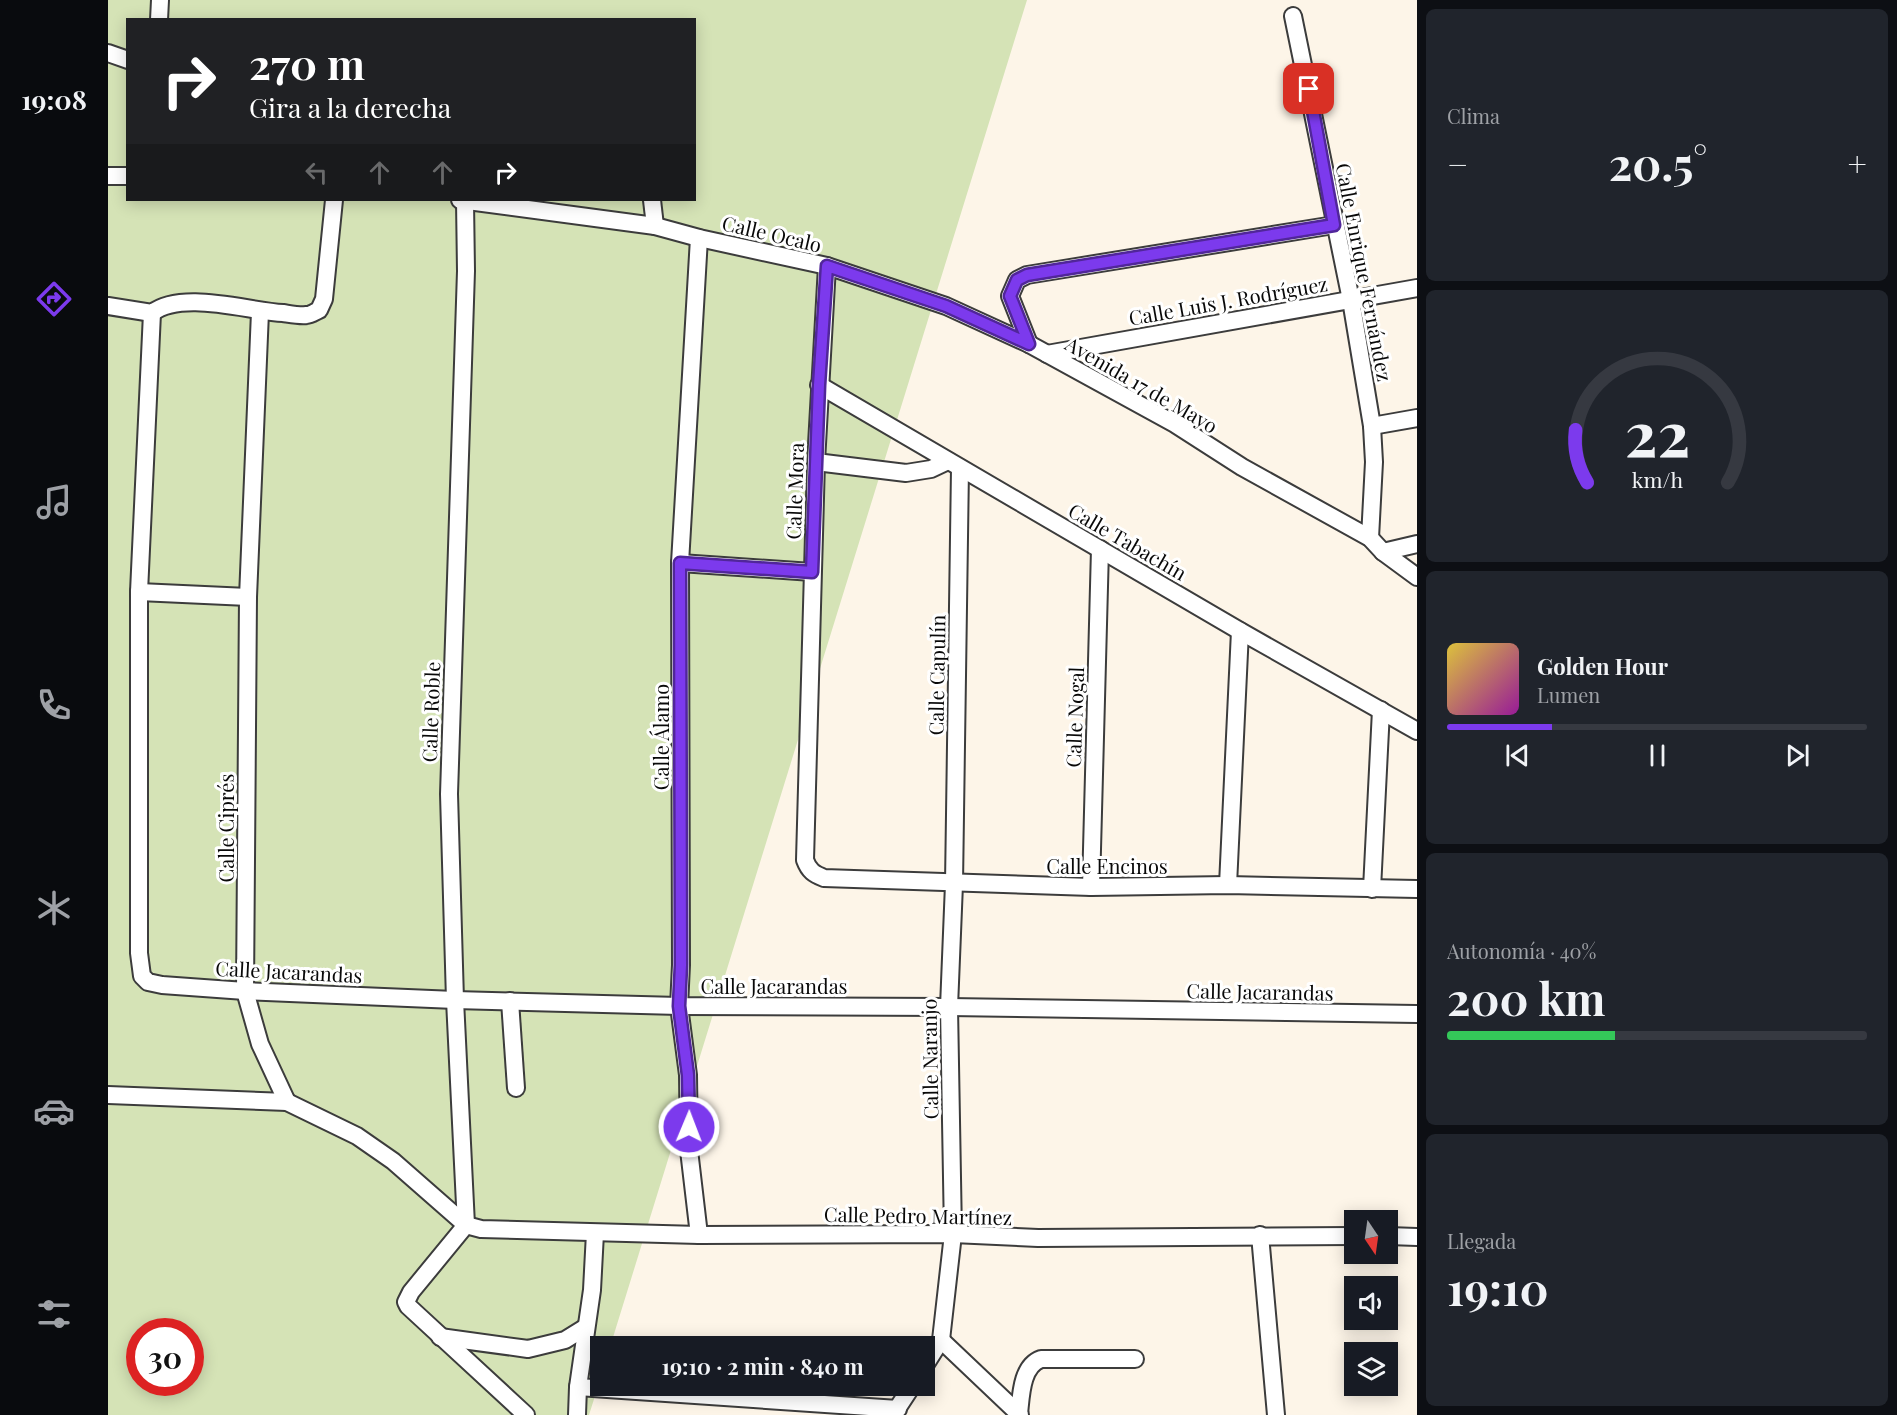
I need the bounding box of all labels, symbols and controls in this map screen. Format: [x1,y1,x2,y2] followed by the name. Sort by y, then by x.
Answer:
[249,35,365,91] text: 270 m
[150,42,228,120] icon: right
[1283,63,1334,114] pin
[1292,72,1325,105] icon: arrive
[21,81,87,117] text: 19:08
[249,89,451,125] text: Gira a la derecha
[1447,102,1500,129] text: Clima
[1609,132,1707,192] text: 20.5°
[1447,141,1468,185] text: −
[1848,141,1867,185] text: +
[300,156,333,189] icon: left
[363,156,396,189] icon: ahead
[426,156,459,189] icon: ahead
[489,156,522,189] icon: right
[1331,160,1399,384] street label: Calle Enrique Fernández
[720,208,824,258] street label: Calle Ocalo
[1126,269,1330,331] street label: Calle Luis J. Rodríguez
[33,278,75,320] icon: directions
[1060,329,1223,439] street label: Avenida 17 de Mayo
[1624,389,1690,473] text: 22
[779,442,809,540] street label: Calle Mora
[1631,466,1683,494] text: km/h
[33,481,75,523] icon: music
[1064,496,1192,586] street label: Calle Tabachín
[921,614,951,735] street label: Calle Capulín
[1537,651,1668,681] text: Golden Hour
[415,661,445,763] street label: Calle Roble
[1059,666,1089,768] street label: Calle Nogal
[1537,681,1600,708] text: Lumen
[33,684,75,726] icon: phone
[647,684,674,790] street label: Calle Álamo
[1501,739,1534,772] icon: previous
[1641,739,1674,772] icon: pause
[1781,739,1814,772] icon: next
[212,774,239,882] street label: Calle Ciprés
[1046,852,1168,879] street label: Calle Encinos
[33,887,75,929] icon: climate
[1447,937,1596,964] text: Autonomía · 40%
[215,954,363,988] street label: Calle Jacarandas
[1447,967,1606,1027] text: 200 km
[700,972,848,999] street label: Calle Jacarandas
[1186,976,1334,1006] street label: Calle Jacarandas
[914,998,944,1120] street label: Calle Naranjo
[33,1090,75,1132] icon: car
[657,1095,721,1159] position arrow
[824,1200,1012,1230] street label: Calle Pedro Martínez
[1344,1210,1398,1264] north arrow
[1344,1210,1398,1396] map controls
[1447,1227,1516,1254] text: Llegada
[1447,1257,1548,1317] text: 19:10
[1344,1276,1398,1330] button: sound
[33,1293,75,1335] icon: filters
[126,1318,204,1396] speed limit sign: 30
[1344,1342,1398,1396] button: layers
[661,1351,864,1381] text: 19:10 · 2 min · 840 m

